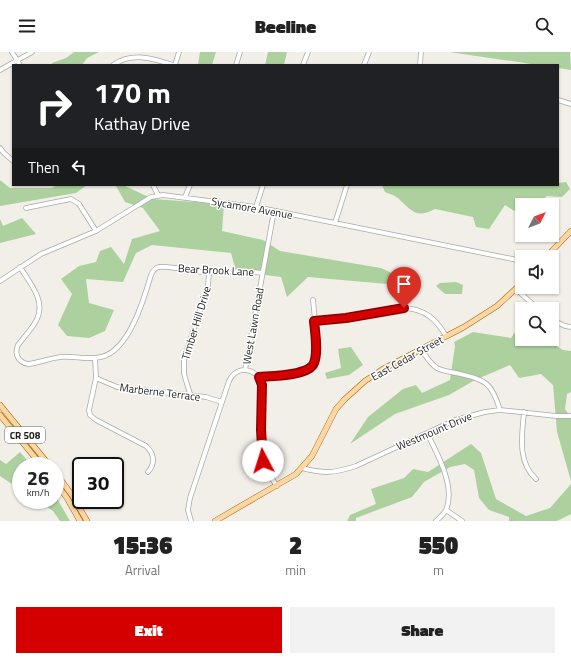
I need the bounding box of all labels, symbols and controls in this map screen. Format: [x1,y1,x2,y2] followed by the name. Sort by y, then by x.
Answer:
[255,13,316,40] text: Beeline
[16,15,38,37] icon: menu
[533,15,555,37] icon: search
[94,71,171,114] text: 170 m
[28,80,80,132] icon: right
[94,110,190,137] text: Kathay Drive
[28,156,60,179] text: Then
[68,156,90,178] icon: left
[210,193,294,223] street label: Sycamore Avenue
[515,198,559,242] north arrow
[515,198,559,346] map controls
[515,250,559,294] button: sound
[178,260,255,280] street label: Bear Brook Lane
[387,267,421,308] pin
[393,273,415,295] icon: arrive
[177,284,215,362] street label: Timber Hill Drive
[238,286,268,366] street label: West Lawn Road
[515,302,559,346] button: search
[368,331,446,384] street label: East Cedar Street
[119,379,202,405] street label: Marberne Terrace
[394,408,475,454] street label: Westmount Drive
[5,427,45,443] road number: CR 508
[242,440,284,482] position arrow
[72,457,124,509] speed limit sign: 30
[27,462,49,493] text: 26
[27,485,49,500] text: km/h
[113,527,172,563] text: 15:36
[289,527,302,563] text: 2
[419,527,458,563] text: 550
[125,560,160,580] text: Arrival
[285,560,306,580] text: min
[433,560,444,580] text: m
[16,607,282,653] button: Exit
[290,607,555,653] button: Share

